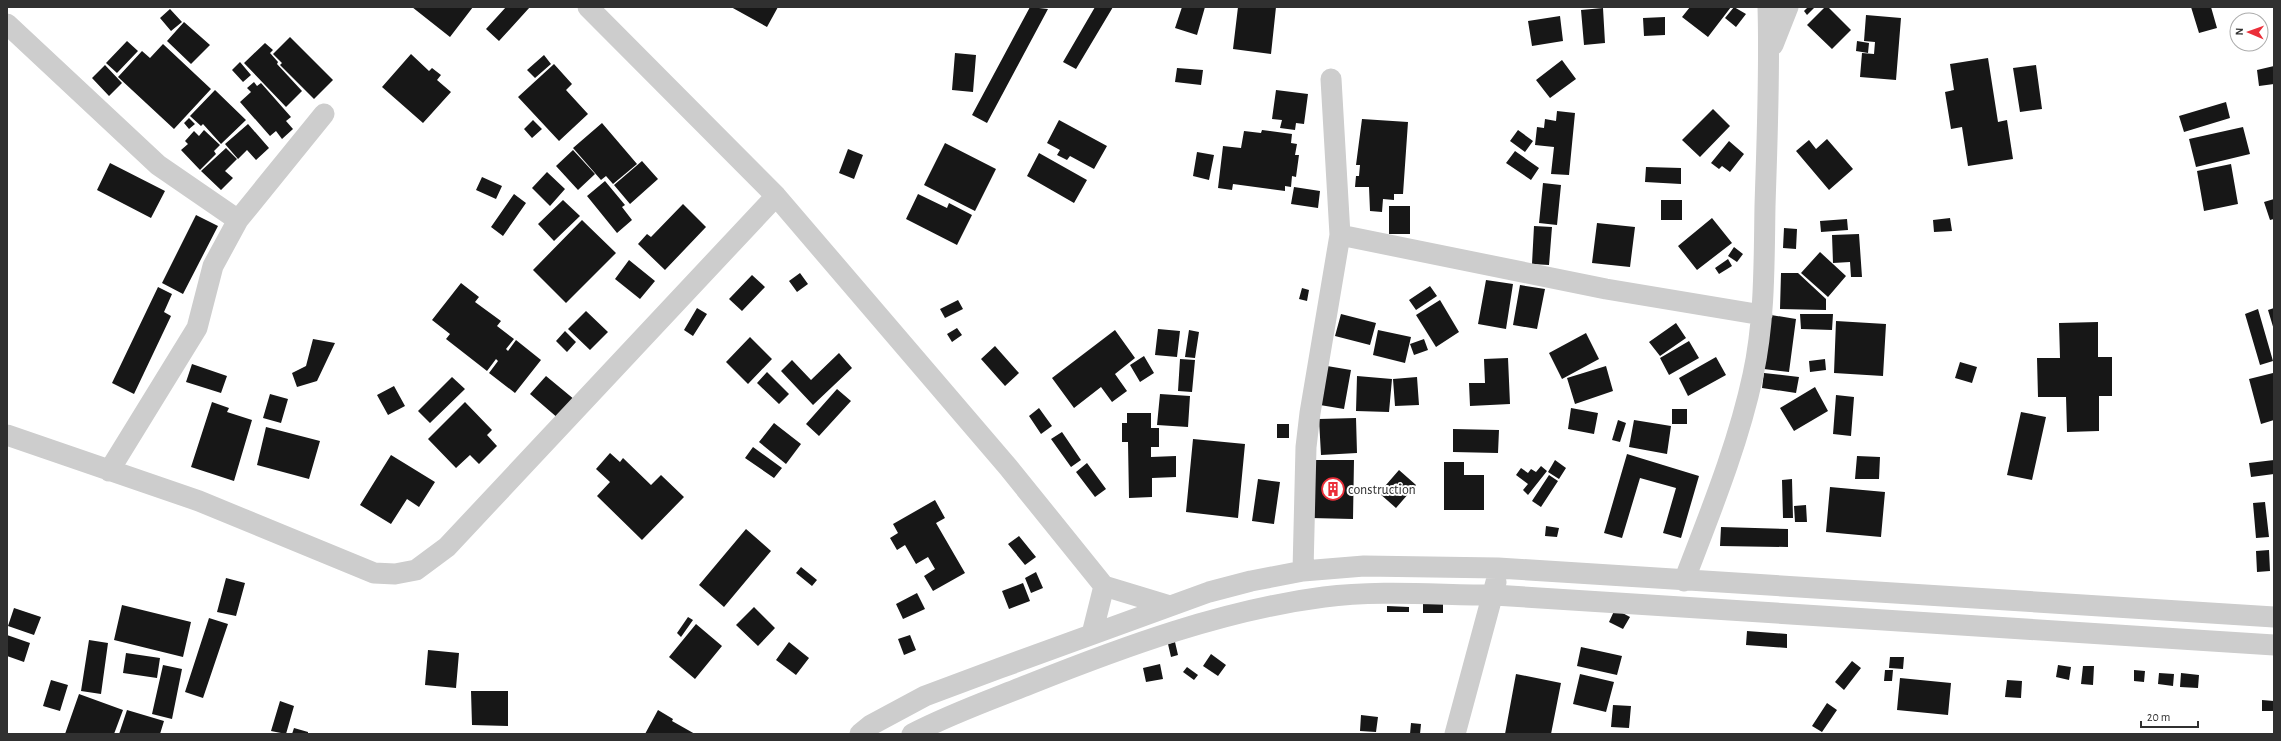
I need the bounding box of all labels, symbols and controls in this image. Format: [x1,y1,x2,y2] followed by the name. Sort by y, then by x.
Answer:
[2229,12,2269,52] north arrow
[2234,28,2245,36] text: N
[1320,476,1346,502] building icon: construction
[1348,483,1416,497] place label: construction
[2141,703,2198,729] scale bar
[2147,711,2170,723] text: 20 m

